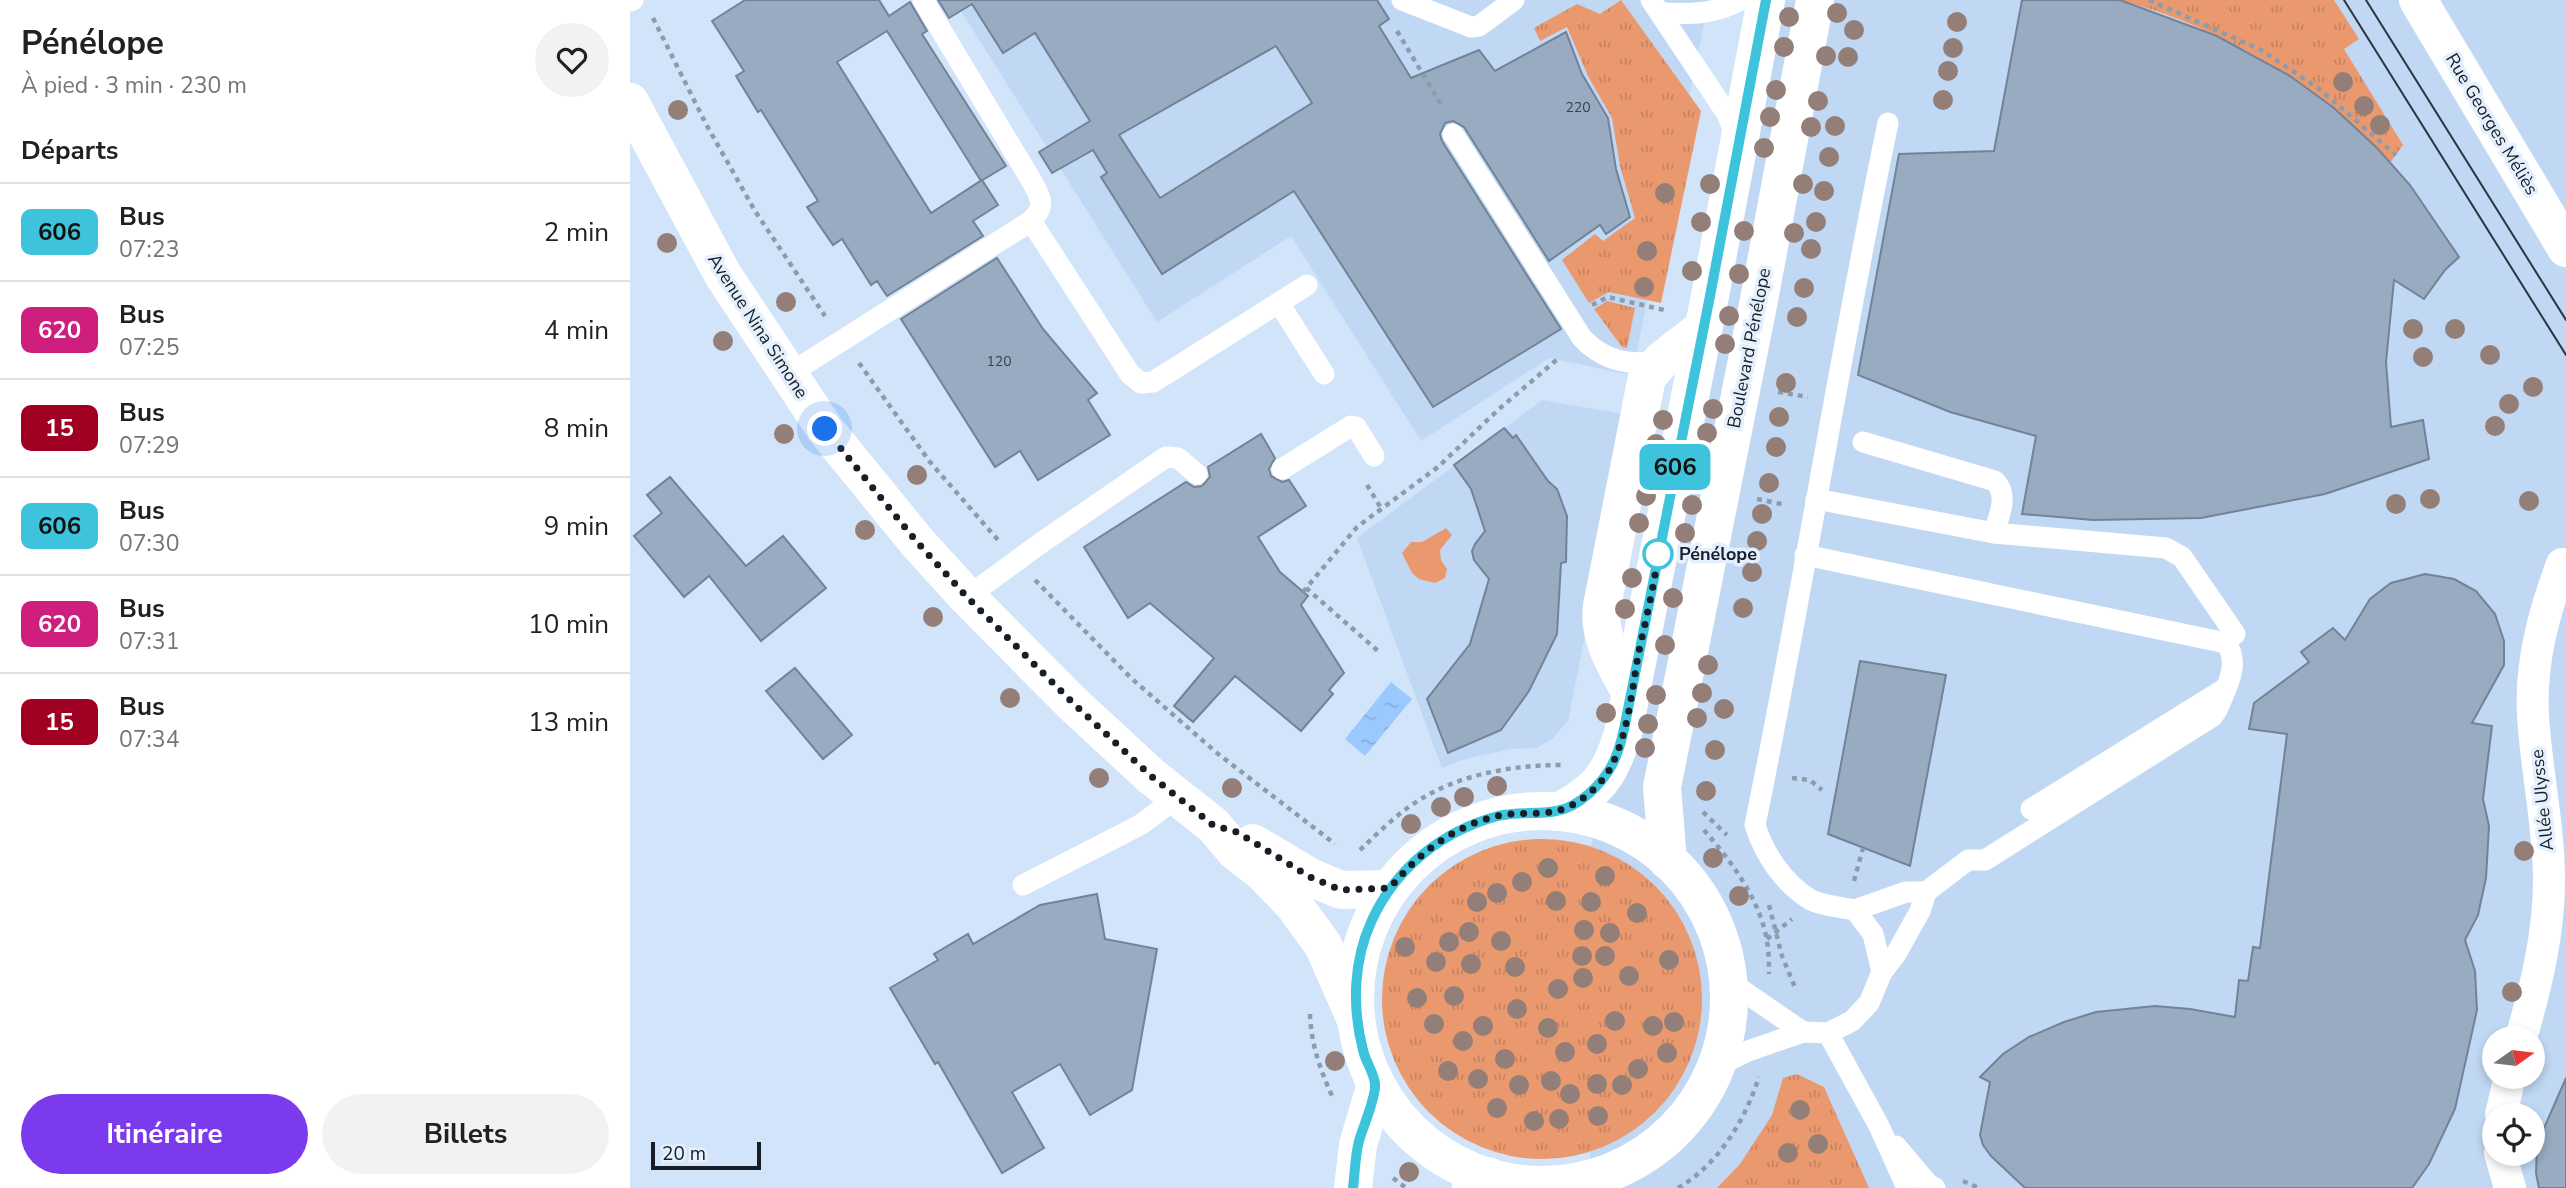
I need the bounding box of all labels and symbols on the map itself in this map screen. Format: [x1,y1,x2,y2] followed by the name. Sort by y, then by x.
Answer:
[2440,49,2544,199] street label: Rue Georges Méliès
[1565,98,1591,117] house number: 220
[702,249,814,403] street label: Avenue Nina Simone
[1722,266,1776,430] street label: Boulevard Pénélope
[986,352,1012,371] house number: 120
[807,411,842,446] your location
[1635,444,1715,490] line badge: 606
[1643,539,1673,569] marker: Pénélope
[1679,542,1757,566] place label: Pénélope
[2525,748,2559,852] street label: Allée Ulysse
[2482,1026,2544,1088] north arrow
[651,1139,761,1171] scale bar

